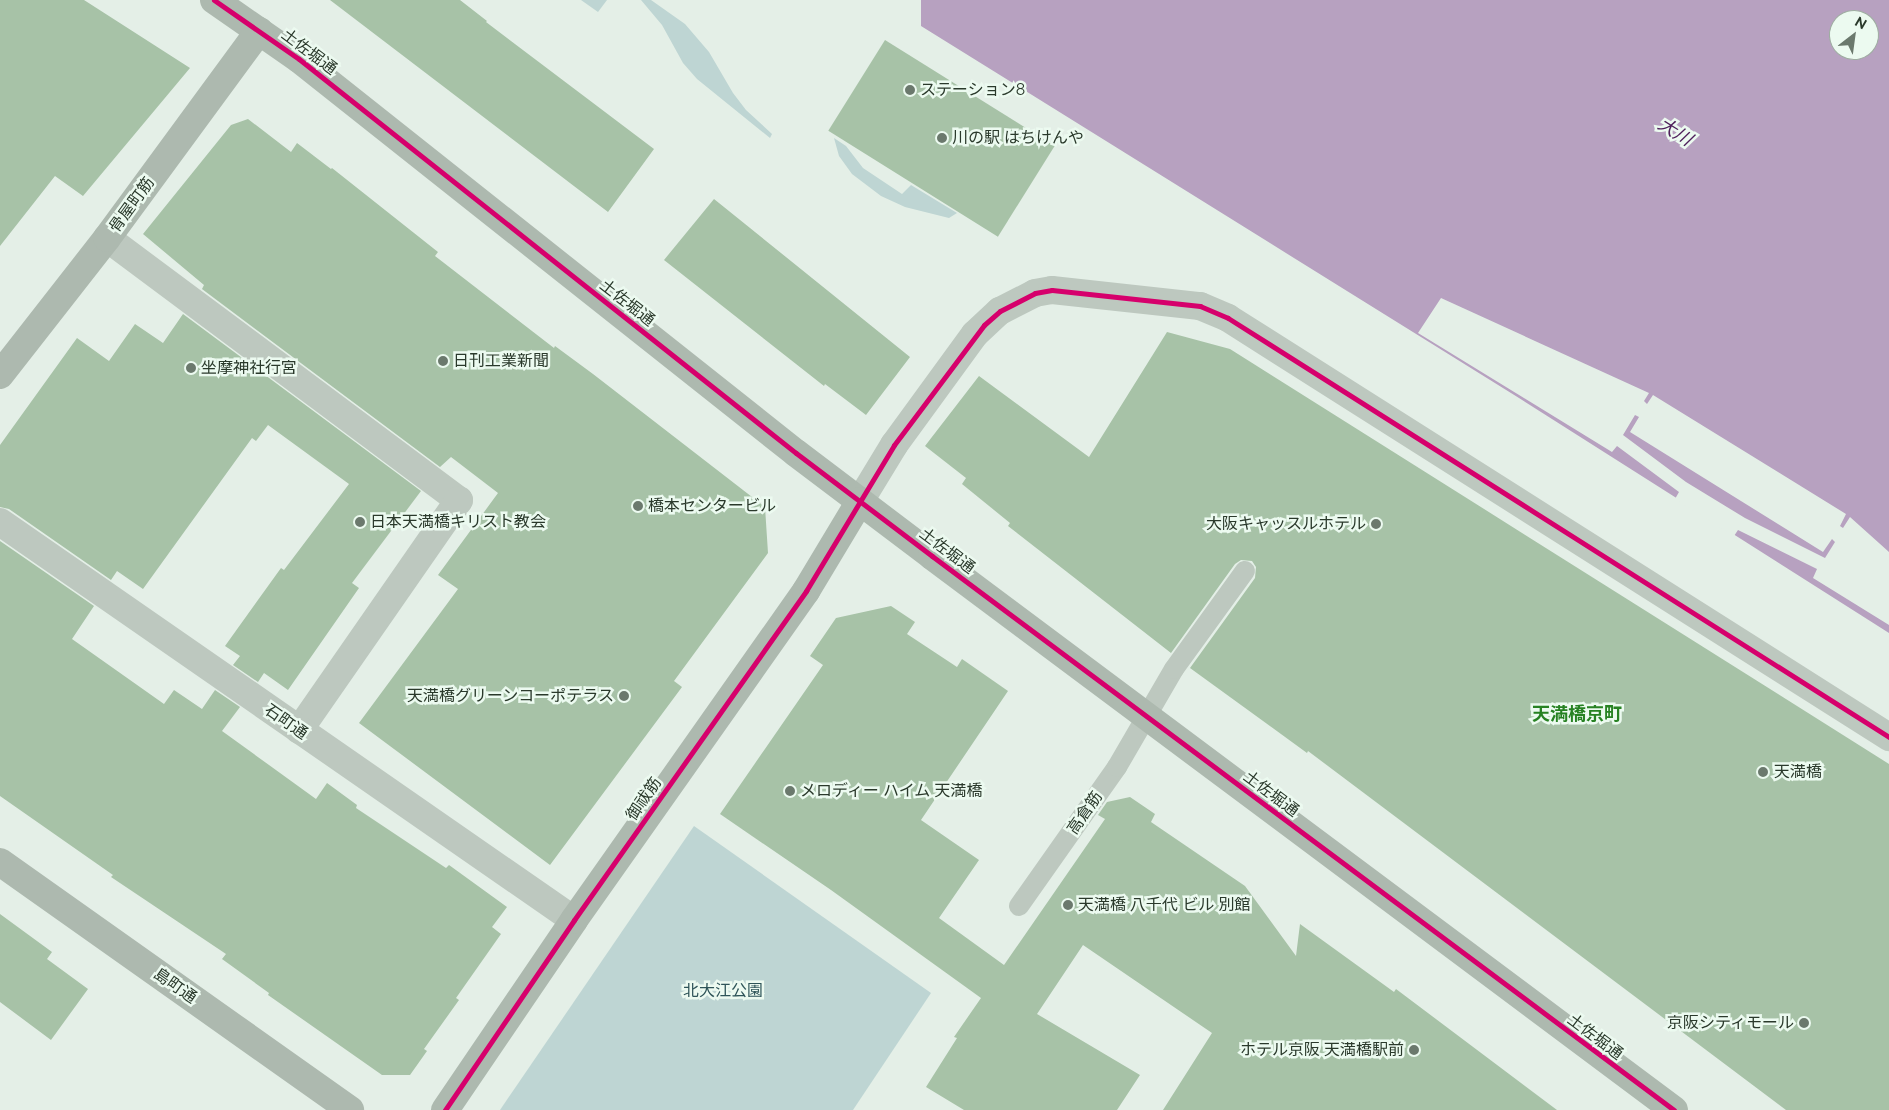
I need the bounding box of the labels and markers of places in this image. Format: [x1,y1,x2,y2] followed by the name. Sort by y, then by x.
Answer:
[920,80,1025,100] place label: ステーション8
[904,84,916,96] marker: ステーション8
[952,128,1084,148] place label: 川の駅 はちけんや
[936,132,948,144] marker: 川の駅 はちけんや
[453,351,549,371] place label: 日刊工業新聞
[437,355,449,367] marker: 日刊工業新聞
[201,358,297,378] place label: 坐摩神社行宮
[185,362,197,374] marker: 坐摩神社行宮
[648,496,776,516] place label: 橋本センタービル
[632,500,644,512] marker: 橋本センタービル
[370,512,546,532] place label: 日本天満橋キリスト教会
[1206,514,1366,534] place label: 大阪キャッスルホテル
[354,516,366,528] marker: 日本天満橋キリスト教会
[1370,518,1382,530] marker: 大阪キャッスルホテル
[406,686,614,706] place label: 天満橋グリーンコーポテラス
[618,690,630,702] marker: 天満橋グリーンコーポテラス
[1774,762,1822,782] place label: 天満橋
[1756,765,1770,779] marker: 天満橋
[800,781,984,801] place label: メロディー ハイム 天満橋
[784,785,796,797] marker: メロディー ハイム 天満橋
[1078,895,1250,915] place label: 天満橋 八千代 ビル 別館
[1062,899,1074,911] marker: 天満橋 八千代 ビル 別館
[1666,1013,1794,1033] place label: 京阪シティモール
[1798,1017,1810,1029] marker: 京阪シティモール
[1240,1040,1404,1060] place label: ホテル京阪 天満橋駅前
[1408,1044,1420,1056] marker: ホテル京阪 天満橋駅前

